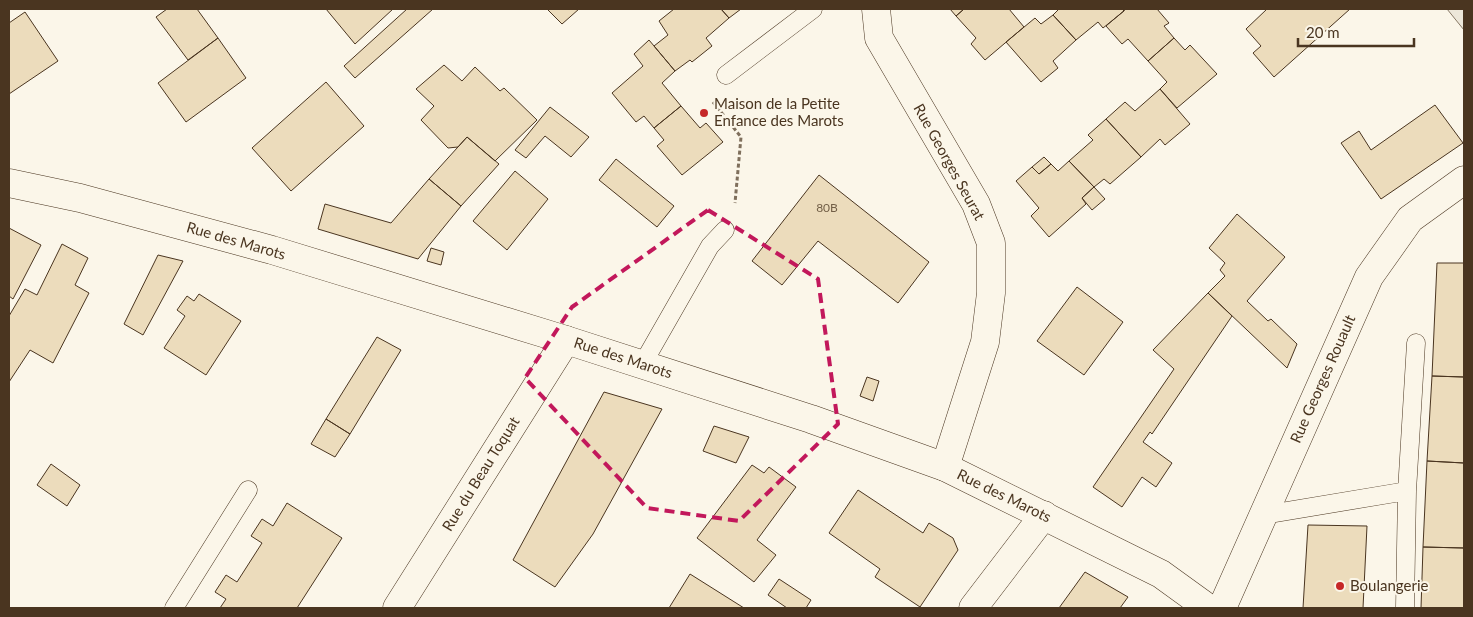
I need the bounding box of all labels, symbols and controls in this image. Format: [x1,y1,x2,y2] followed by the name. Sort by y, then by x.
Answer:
[1298,15,1414,47] scale bar
[1306,23,1340,41] text: 20 m
[714,94,844,129] place label: Maison de la Petite Enfance des Marots
[910,100,990,223] street label: Rue Georges Seurat
[698,107,710,119] marker: Maison de la Petite Enfance des Marots
[816,200,838,215] house number: 80B
[185,217,288,263] street label: Rue des Marots
[1286,311,1359,445] street label: Rue Georges Rouault
[572,333,675,381] street label: Rue des Marots
[438,412,523,534] street label: Rue du Beau Toquat
[954,465,1054,526] street label: Rue des Marots
[1350,576,1428,594] place label: Boulangerie
[1334,580,1346,592] marker: Boulangerie

